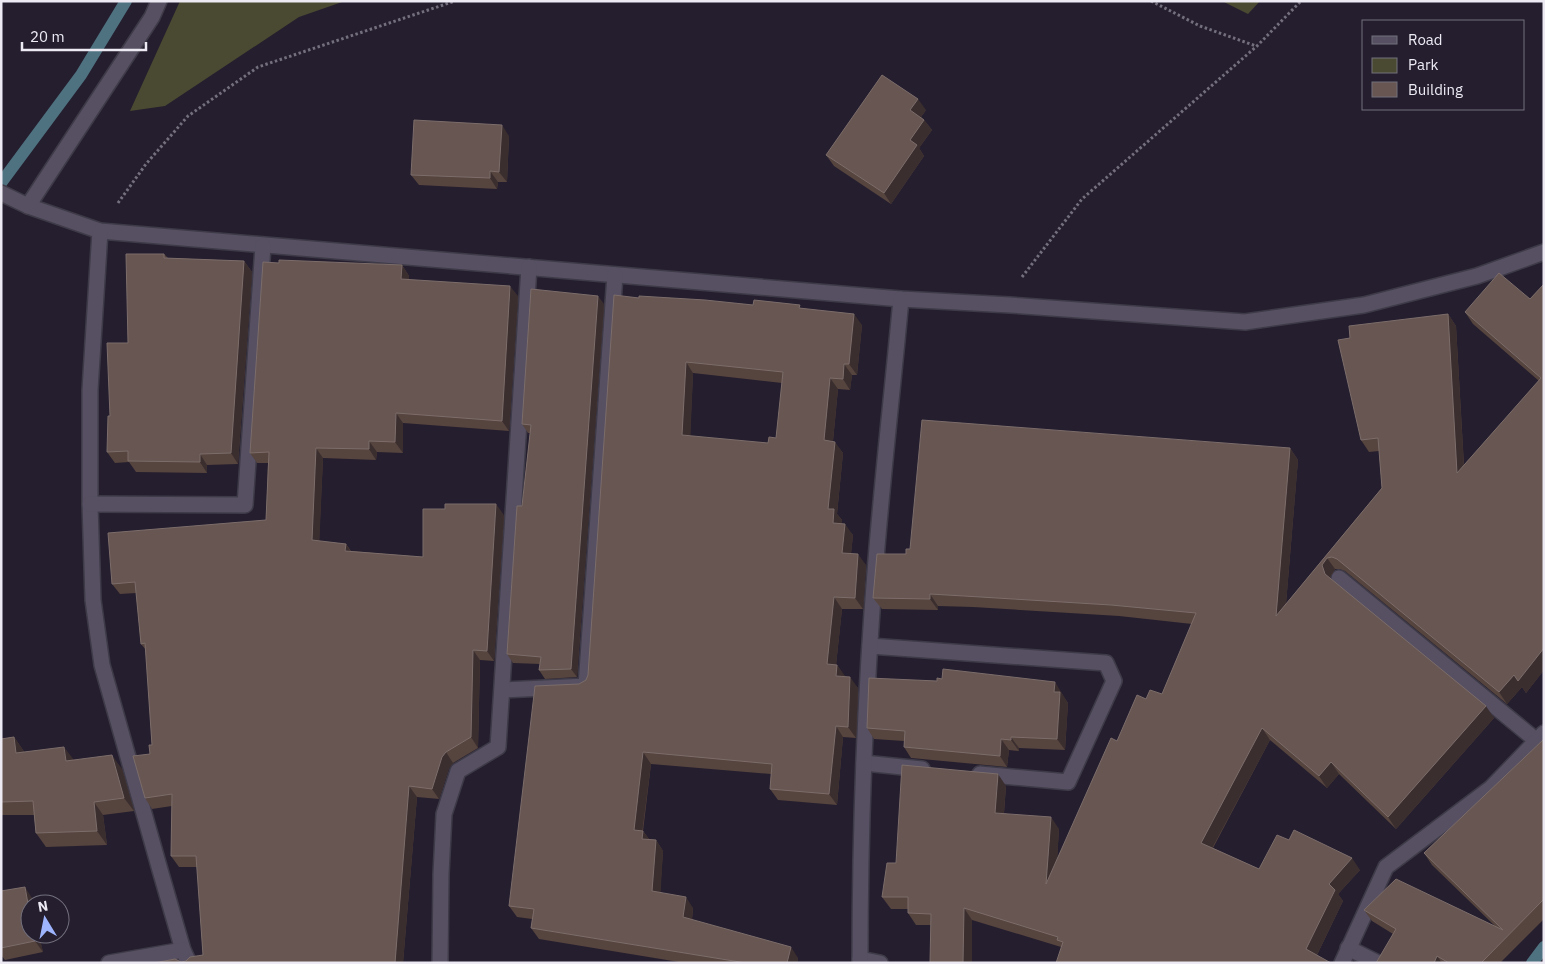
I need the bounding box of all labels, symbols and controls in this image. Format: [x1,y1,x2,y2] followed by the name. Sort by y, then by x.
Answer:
[22,20,146,52] scale bar
[1362,20,1525,110] legend
[30,27,65,46] text: 20 m
[1408,30,1443,49] text: Road
[1408,55,1438,74] text: Park
[1408,80,1463,99] text: Building
[20,894,70,944] north arrow
[36,896,49,916] text: N

